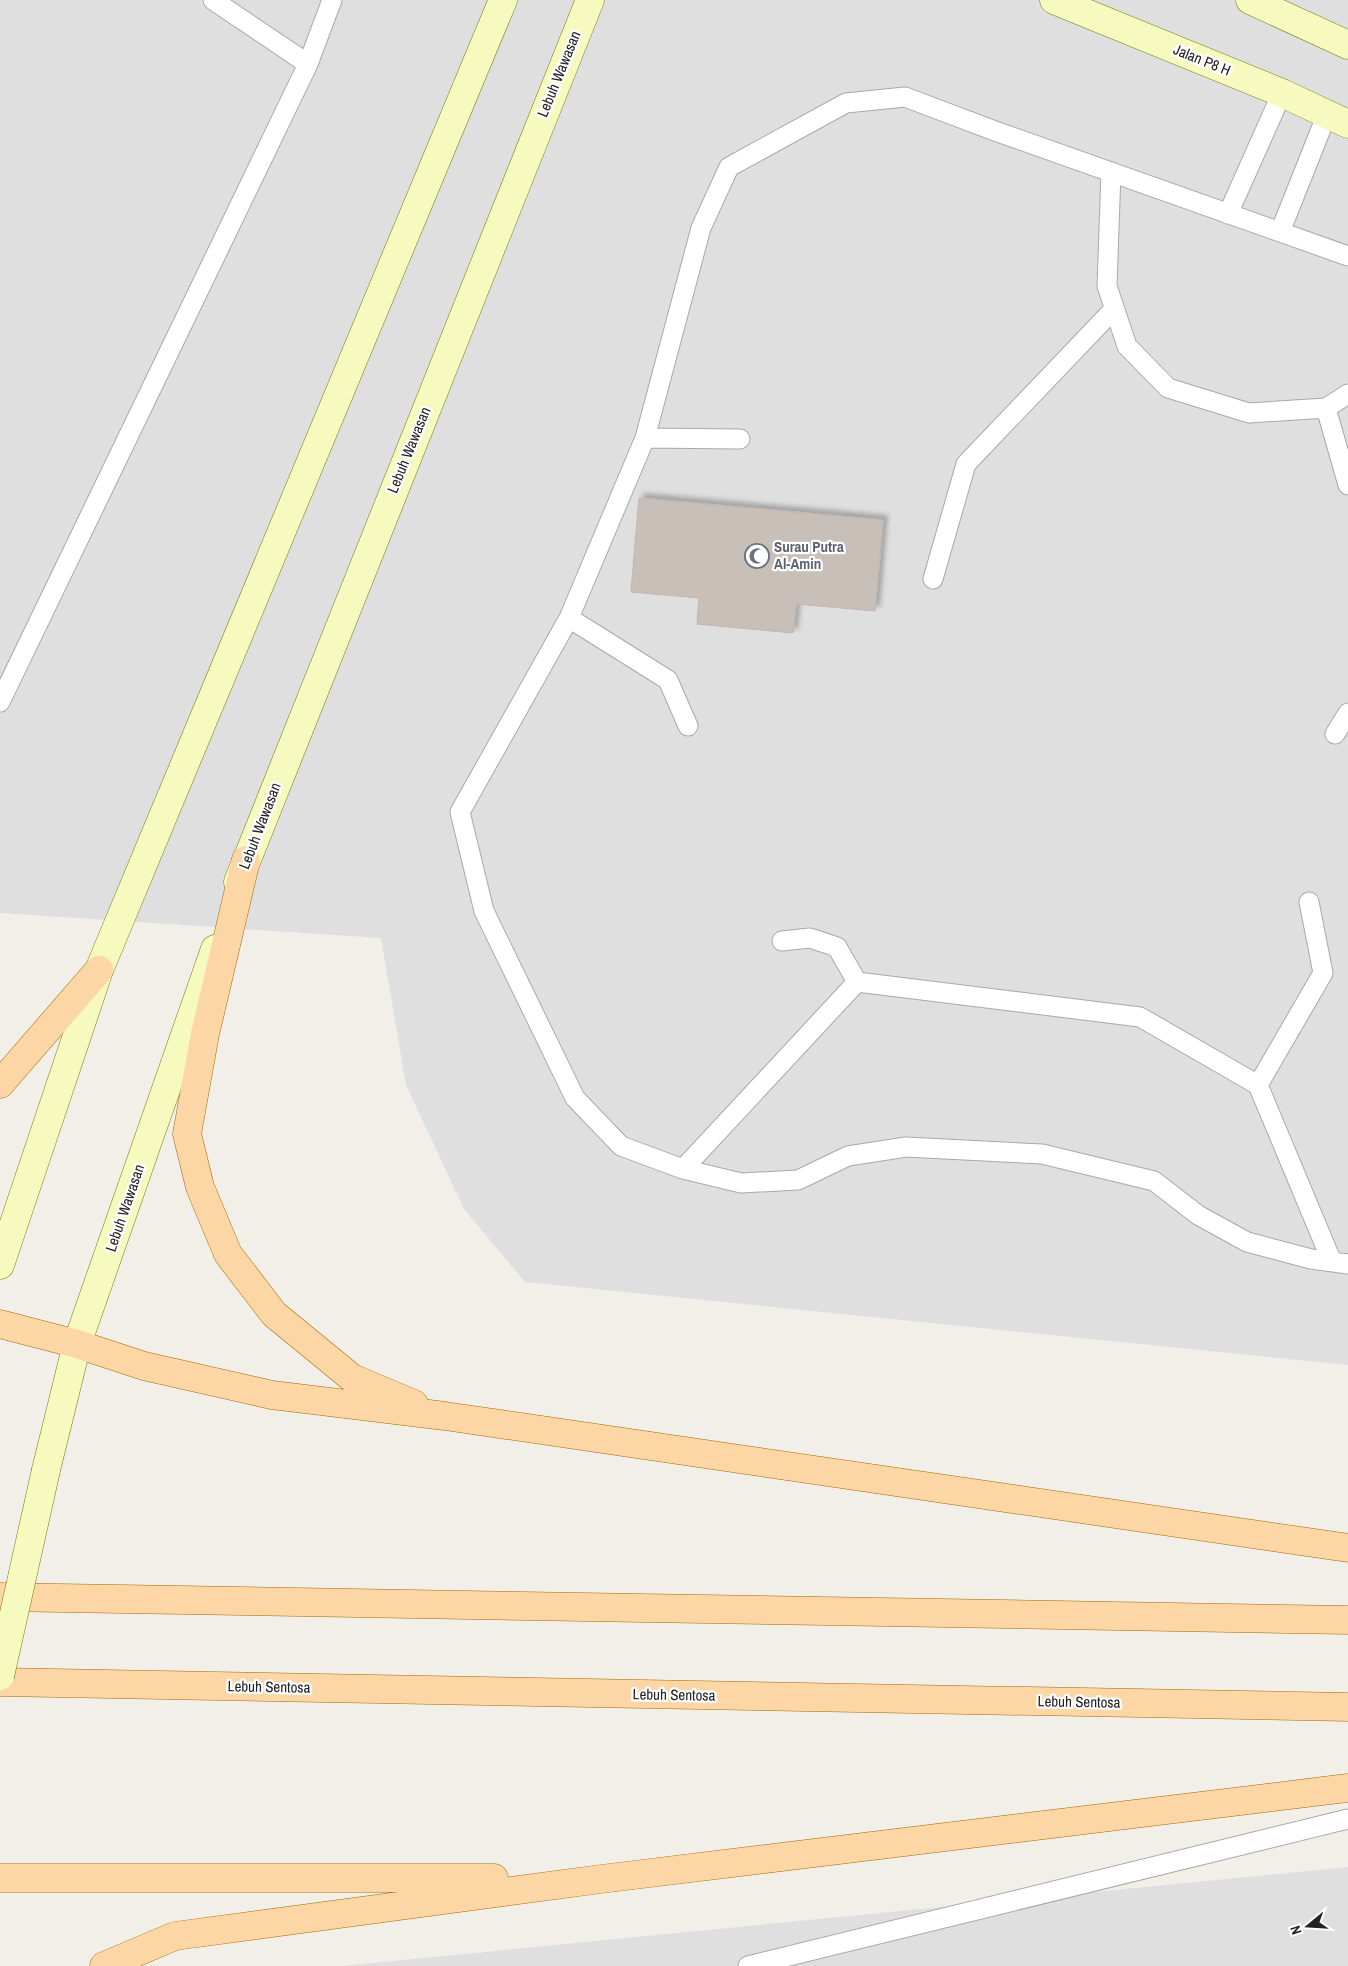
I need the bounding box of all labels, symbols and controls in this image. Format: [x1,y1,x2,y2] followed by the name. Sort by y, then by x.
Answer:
[532,28,585,120] street label: Lebuh Wawasan
[1170,39,1234,81] street label: Jalan P8 H
[382,404,435,496] street label: Lebuh Wawasan
[774,536,844,574] place label: Surau Putra Al-Amin
[744,543,770,569] mosque icon: Surau Putra Al-Amin
[233,779,286,872] street label: Lebuh Wawasan
[100,1161,149,1254] street label: Lebuh Wawasan
[227,1675,311,1698] street label: Lebuh Sentosa
[632,1683,716,1706] street label: Lebuh Sentosa
[1037,1690,1121,1713] street label: Lebuh Sentosa
[1283,1901,1333,1951] north arrow
[1286,1923,1305,1937] text: N

